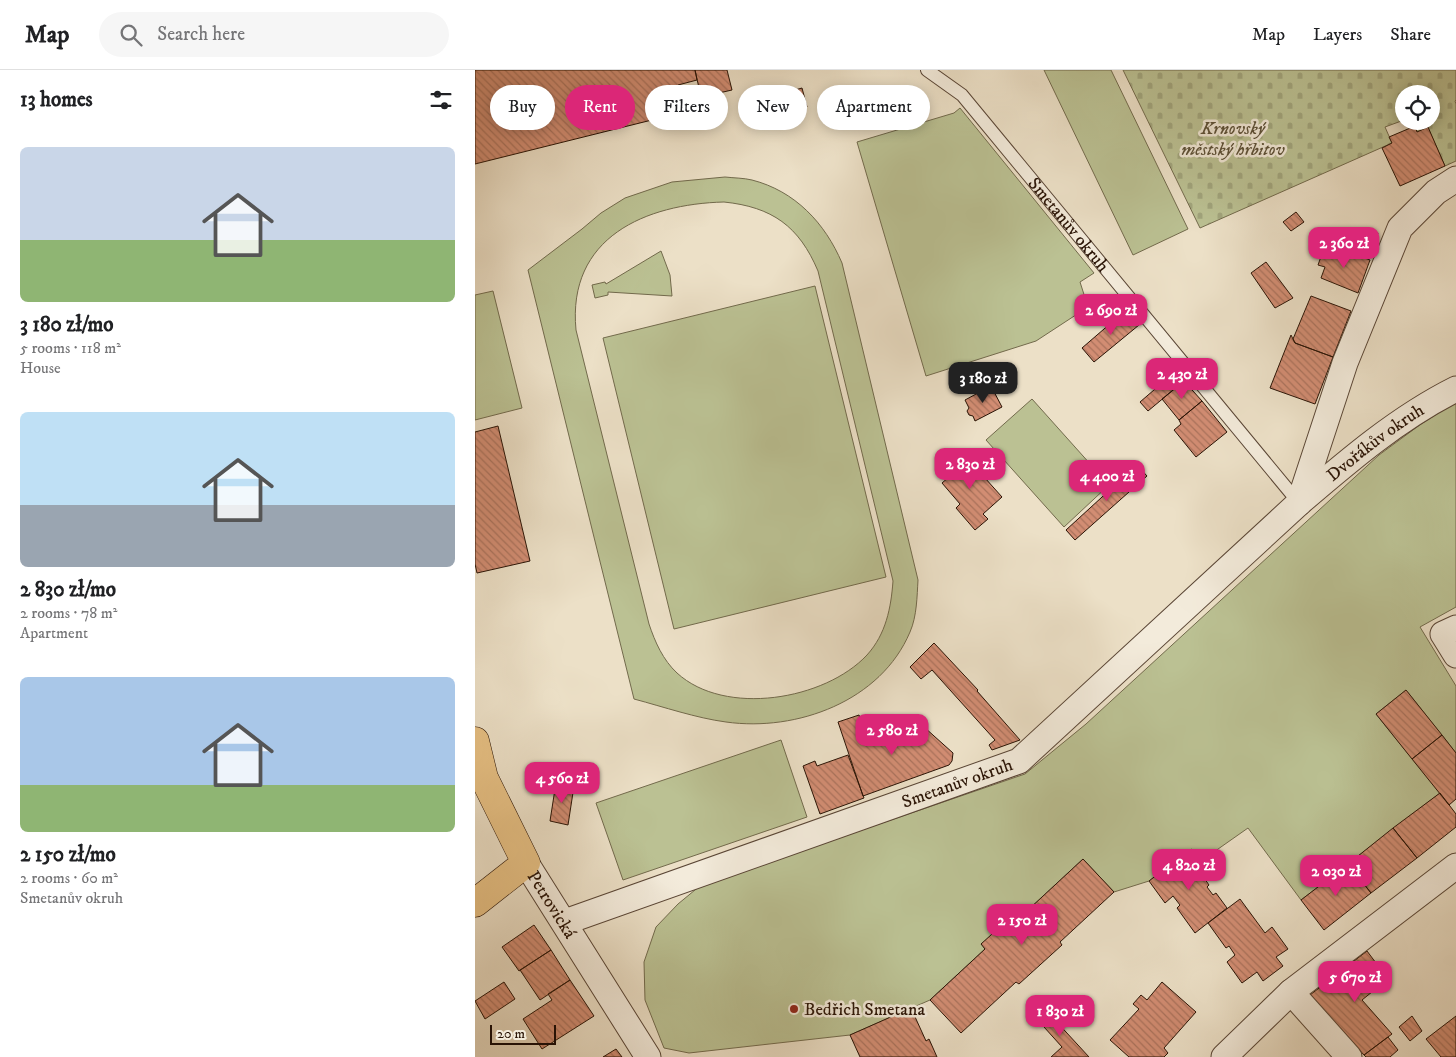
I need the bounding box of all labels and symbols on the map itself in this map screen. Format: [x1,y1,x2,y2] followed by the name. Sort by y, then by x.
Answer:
[1181,118,1285,161] park label: Krnovský městský hřbitov
[1023,173,1114,277] street label: Smetanův okruh
[1292,226,1396,269] pin: 2 360 zł
[1059,294,1163,336] pin: 2 690 zł
[1130,358,1234,400] pin: 2 430 zł
[931,362,1035,404] pin: 3 180 zł
[1323,399,1429,487] street label: Dvořákův okruh
[918,448,1022,490] pin: 2 830 zł
[1055,460,1159,502] pin: 4 400 zł
[840,714,944,756] pin: 2 580 zł
[899,754,1016,814] street label: Smetanův okruh
[510,762,614,804] pin: 4 560 zł
[1137,848,1241,891] pin: 4 820 zł
[1284,854,1388,897] pin: 2 030 zł
[522,867,581,943] street label: Petrovická
[970,904,1074,946] pin: 2 150 zł
[1303,960,1407,1003] pin: 5 670 zł
[1008,994,1112,1037] pin: 1 830 zł
[804,999,925,1021] place label: Bedřich Smetana
[788,1003,800,1015] marker: Bedřich Smetana
[490,1022,556,1045] scale bar

